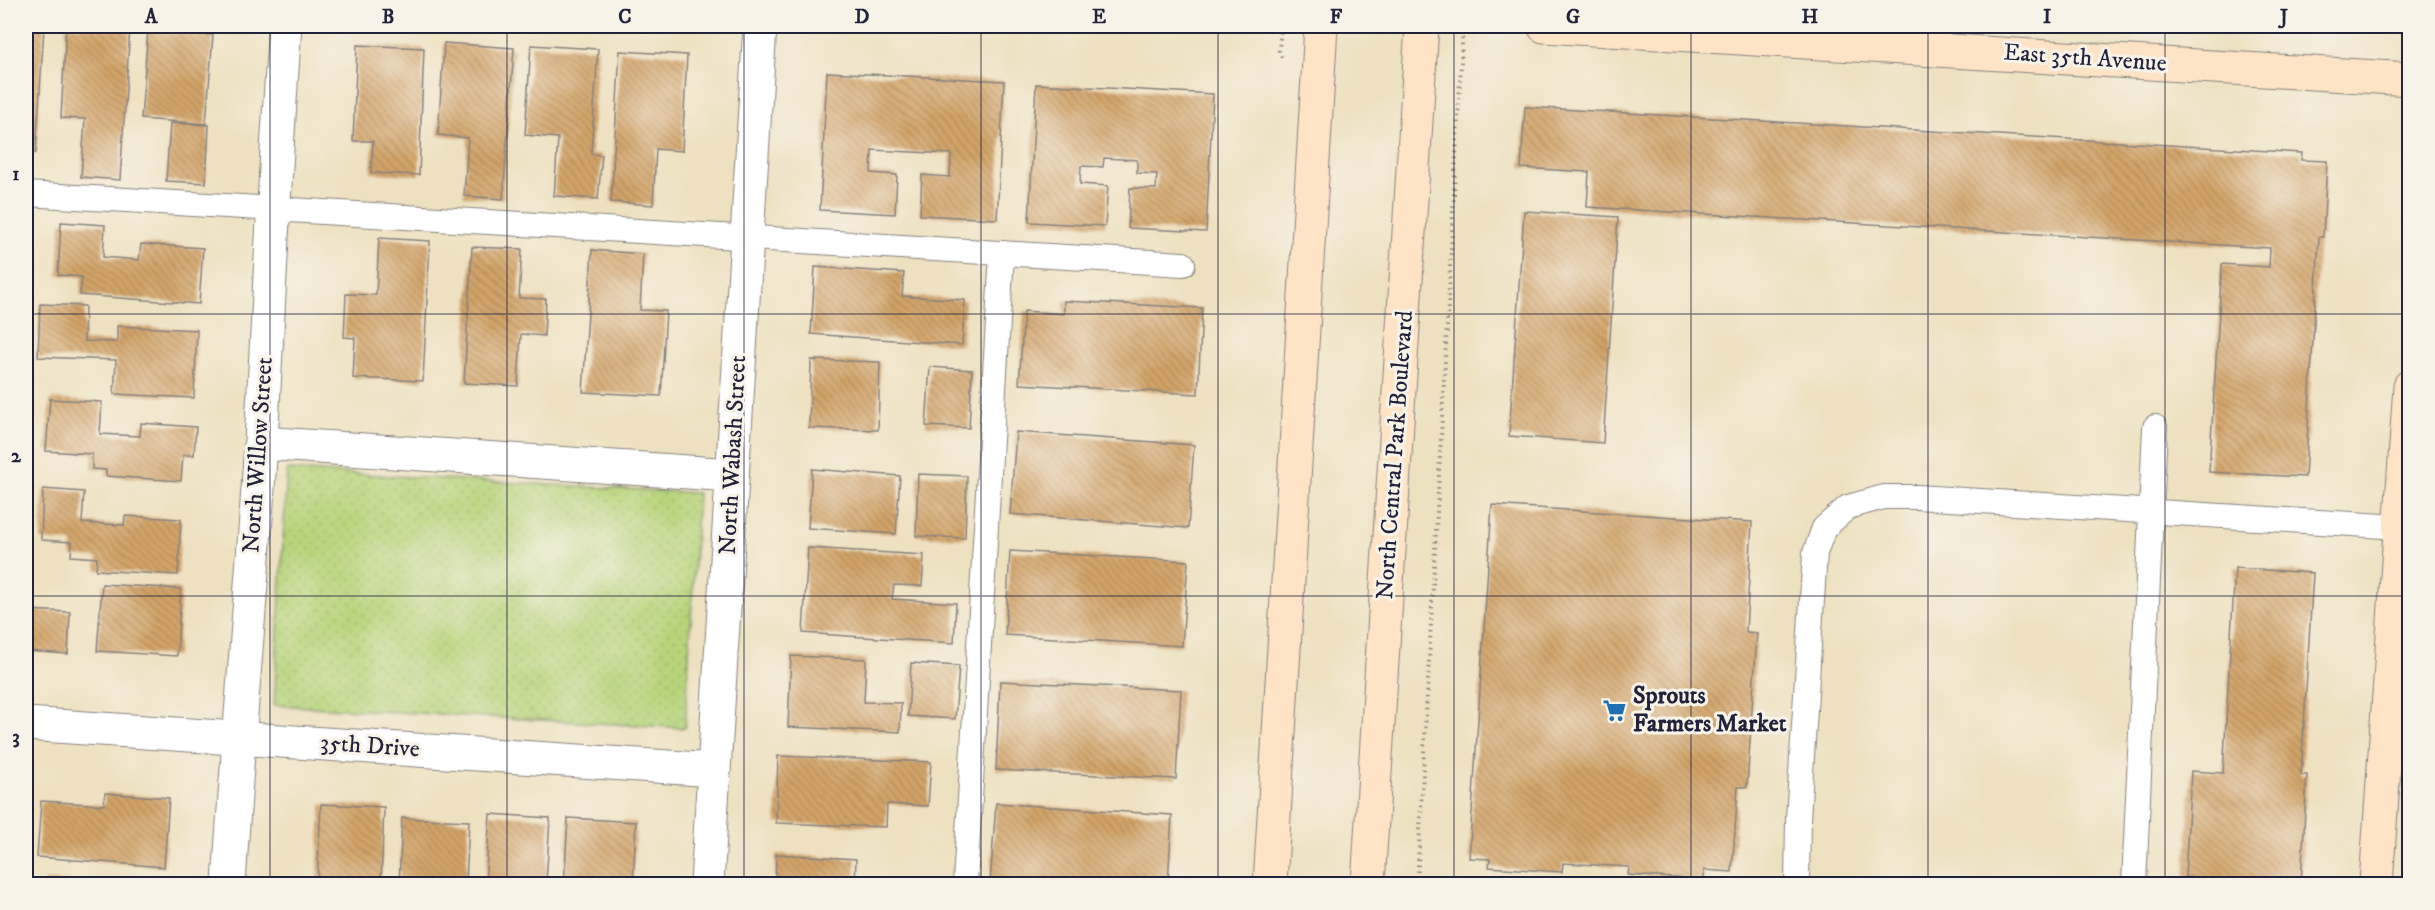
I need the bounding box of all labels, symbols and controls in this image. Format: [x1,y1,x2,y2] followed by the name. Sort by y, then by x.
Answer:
[144,5,159,30] text: A
[382,5,394,30] text: B
[618,5,632,30] text: C
[855,5,870,30] text: D
[1092,5,1106,30] text: E
[1330,5,1343,30] text: F
[1566,5,1580,30] text: G
[1802,5,1819,30] text: H
[2043,5,2051,30] text: I
[2278,5,2288,30] text: J
[2002,37,2168,79] street label: East 35th Avenue
[12,162,20,187] text: 1
[1370,309,1420,601] street label: North Central Park Boulevard
[713,354,753,556] street label: North Wabash Street
[236,356,280,554] street label: North Willow Street
[11,444,22,469] text: 2
[1633,681,1787,739] place label: Sprouts Farmers Market
[1602,697,1628,723] supermarket icon: Sprouts Farmers Market
[12,725,20,750] text: 3
[319,728,421,764] street label: 35th Drive

